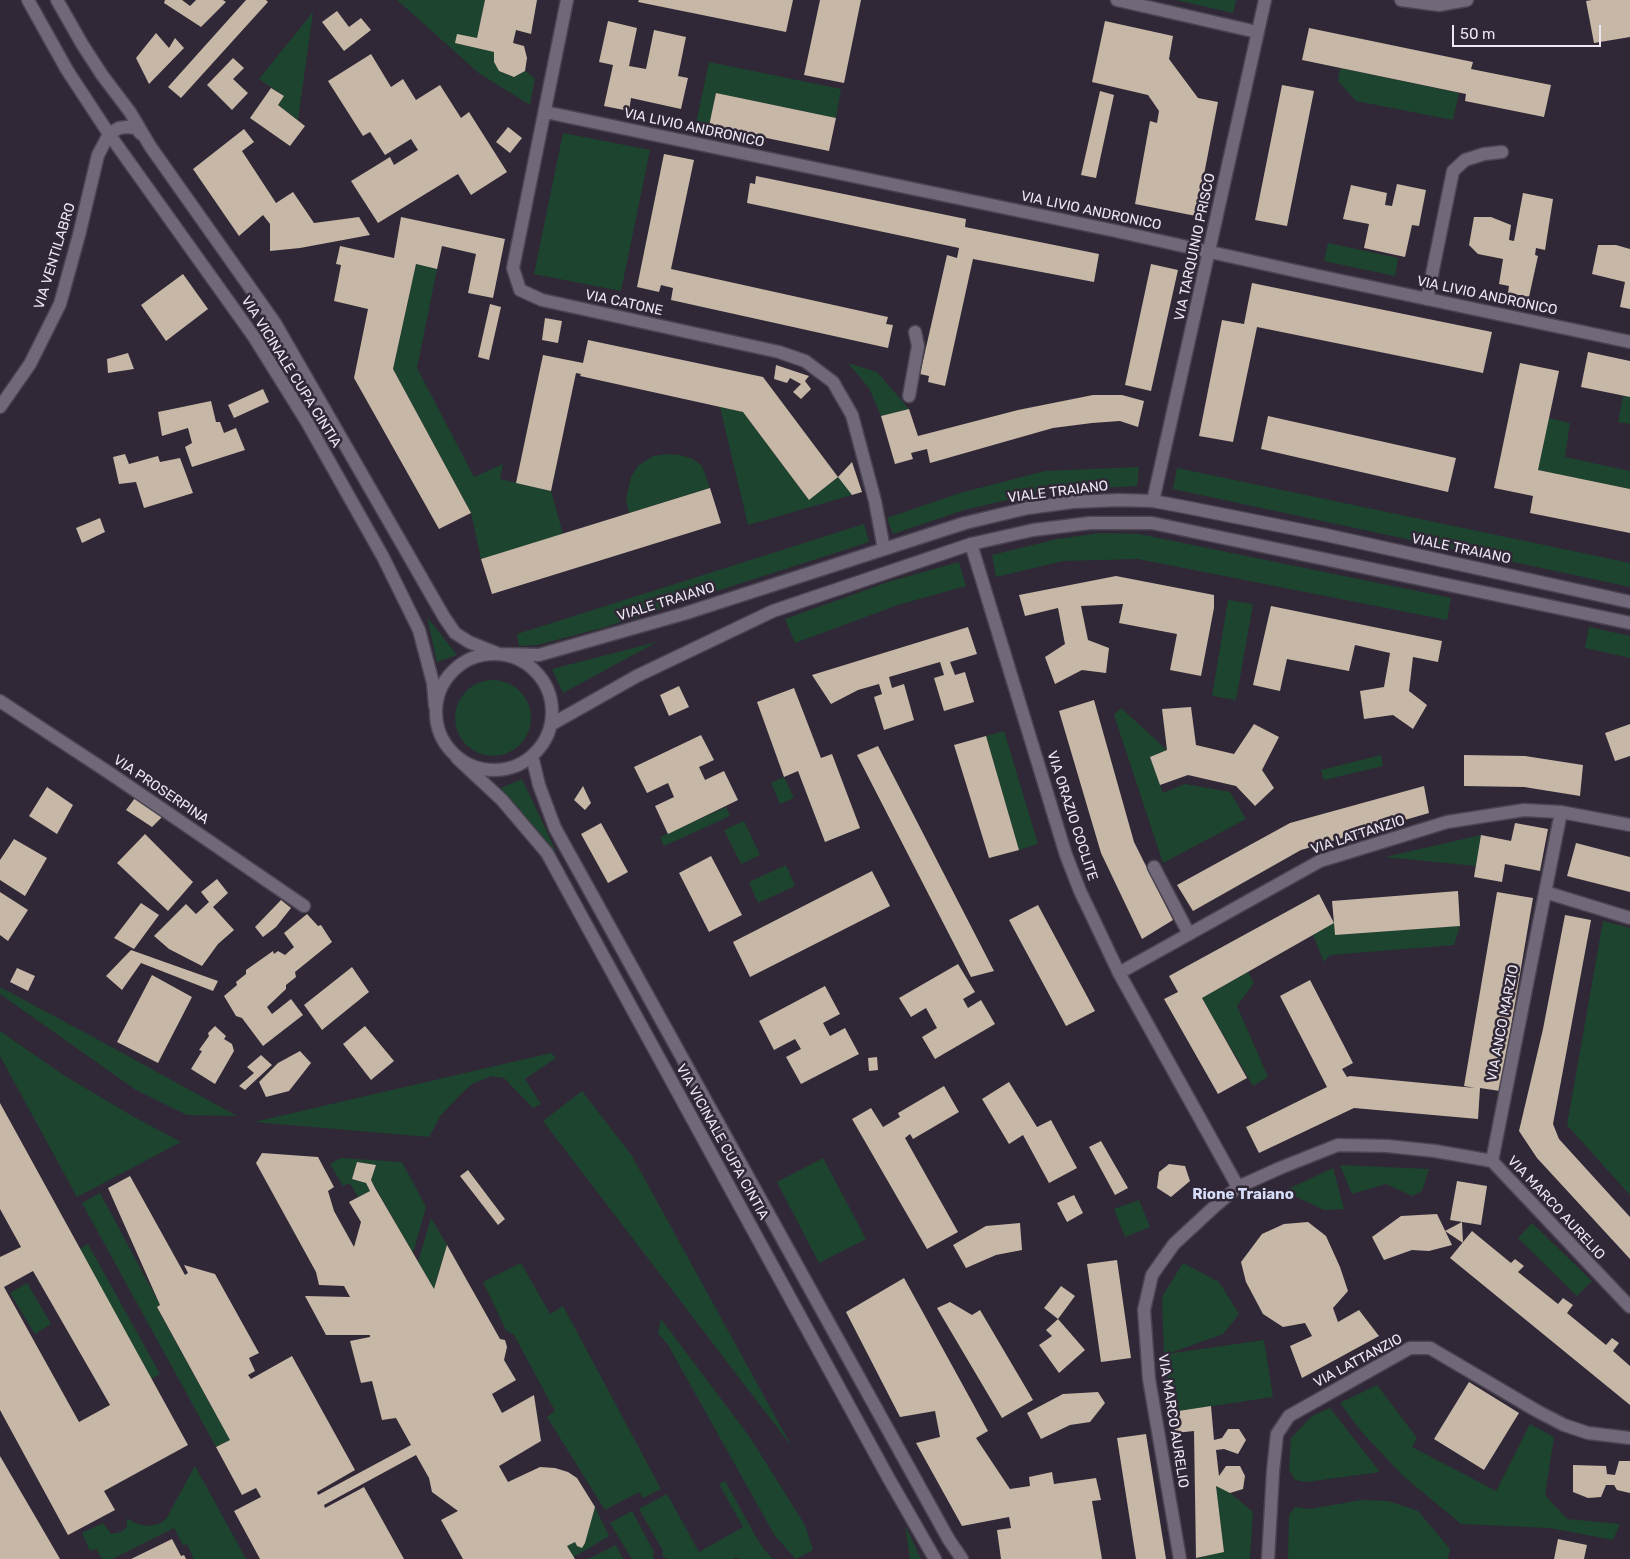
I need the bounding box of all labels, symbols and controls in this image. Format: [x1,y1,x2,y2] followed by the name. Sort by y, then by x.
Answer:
[1455,15,1604,47] scale bar
[1460,25,1495,43] text: 50 m
[622,105,766,151] street label: VIA LIVIO ANDRONICO
[1171,172,1219,322] street label: VIA TARQUINIO PRISCO
[1019,188,1163,234] street label: VIA LIVIO ANDRONICO
[31,201,79,311] street label: VIA VENTILABRO
[1415,273,1559,319] street label: VIA LIVIO ANDRONICO
[584,287,664,319] street label: VIA CATONE
[237,293,345,451] street label: VIA VICINALE CUPA CINTIA
[1007,477,1109,507] street label: VIALE TRAIANO
[1410,530,1512,568] street label: VIALE TRAIANO
[615,579,717,625] street label: VIALE TRAIANO
[1043,749,1101,883] street label: VIA ORAZIO COCLITE
[110,752,212,828] street label: VIA PROSERPINA
[1309,812,1407,858] street label: VIA LATTANZIO
[1483,963,1523,1083] street label: VIA ANCO MARZIO
[672,1061,772,1223] street label: VIA VICINALE CUPA CINTIA
[1504,1153,1608,1263] street label: VIA MARCO AURELIO
[1192,1186,1294,1204] district label: Rione Traiano
[1311,1331,1405,1391] street label: VIA LATTANZIO
[1154,1353,1192,1489] street label: VIA MARCO AURELIO

